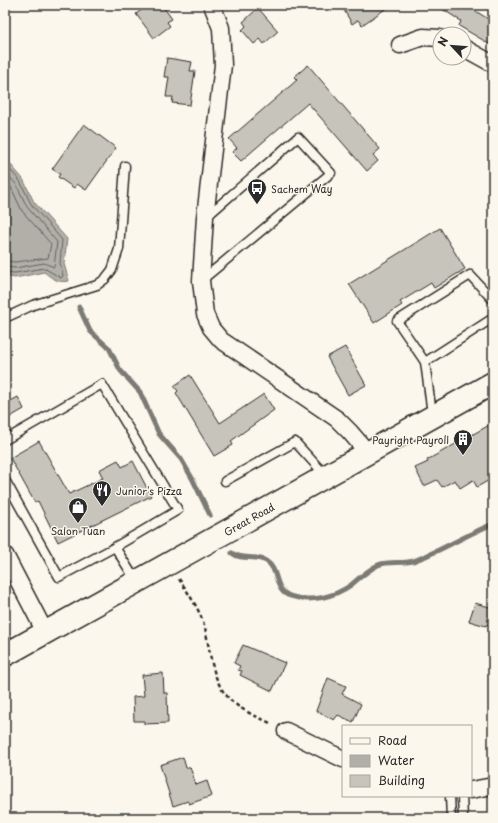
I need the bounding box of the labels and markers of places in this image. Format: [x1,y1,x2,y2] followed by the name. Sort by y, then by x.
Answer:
[246,177,268,205] bus stop icon: Sachem Way
[271,181,333,196] place label: Sachem Way
[452,428,474,456] building icon: Payright Payroll
[372,432,449,448] place label: Payright Payroll
[91,479,113,507] restaurant icon: Junior's Pizza
[116,483,183,498] place label: Junior's Pizza
[67,496,89,524] shop icon: Salon Tuan
[51,523,105,538] place label: Salon Tuan

